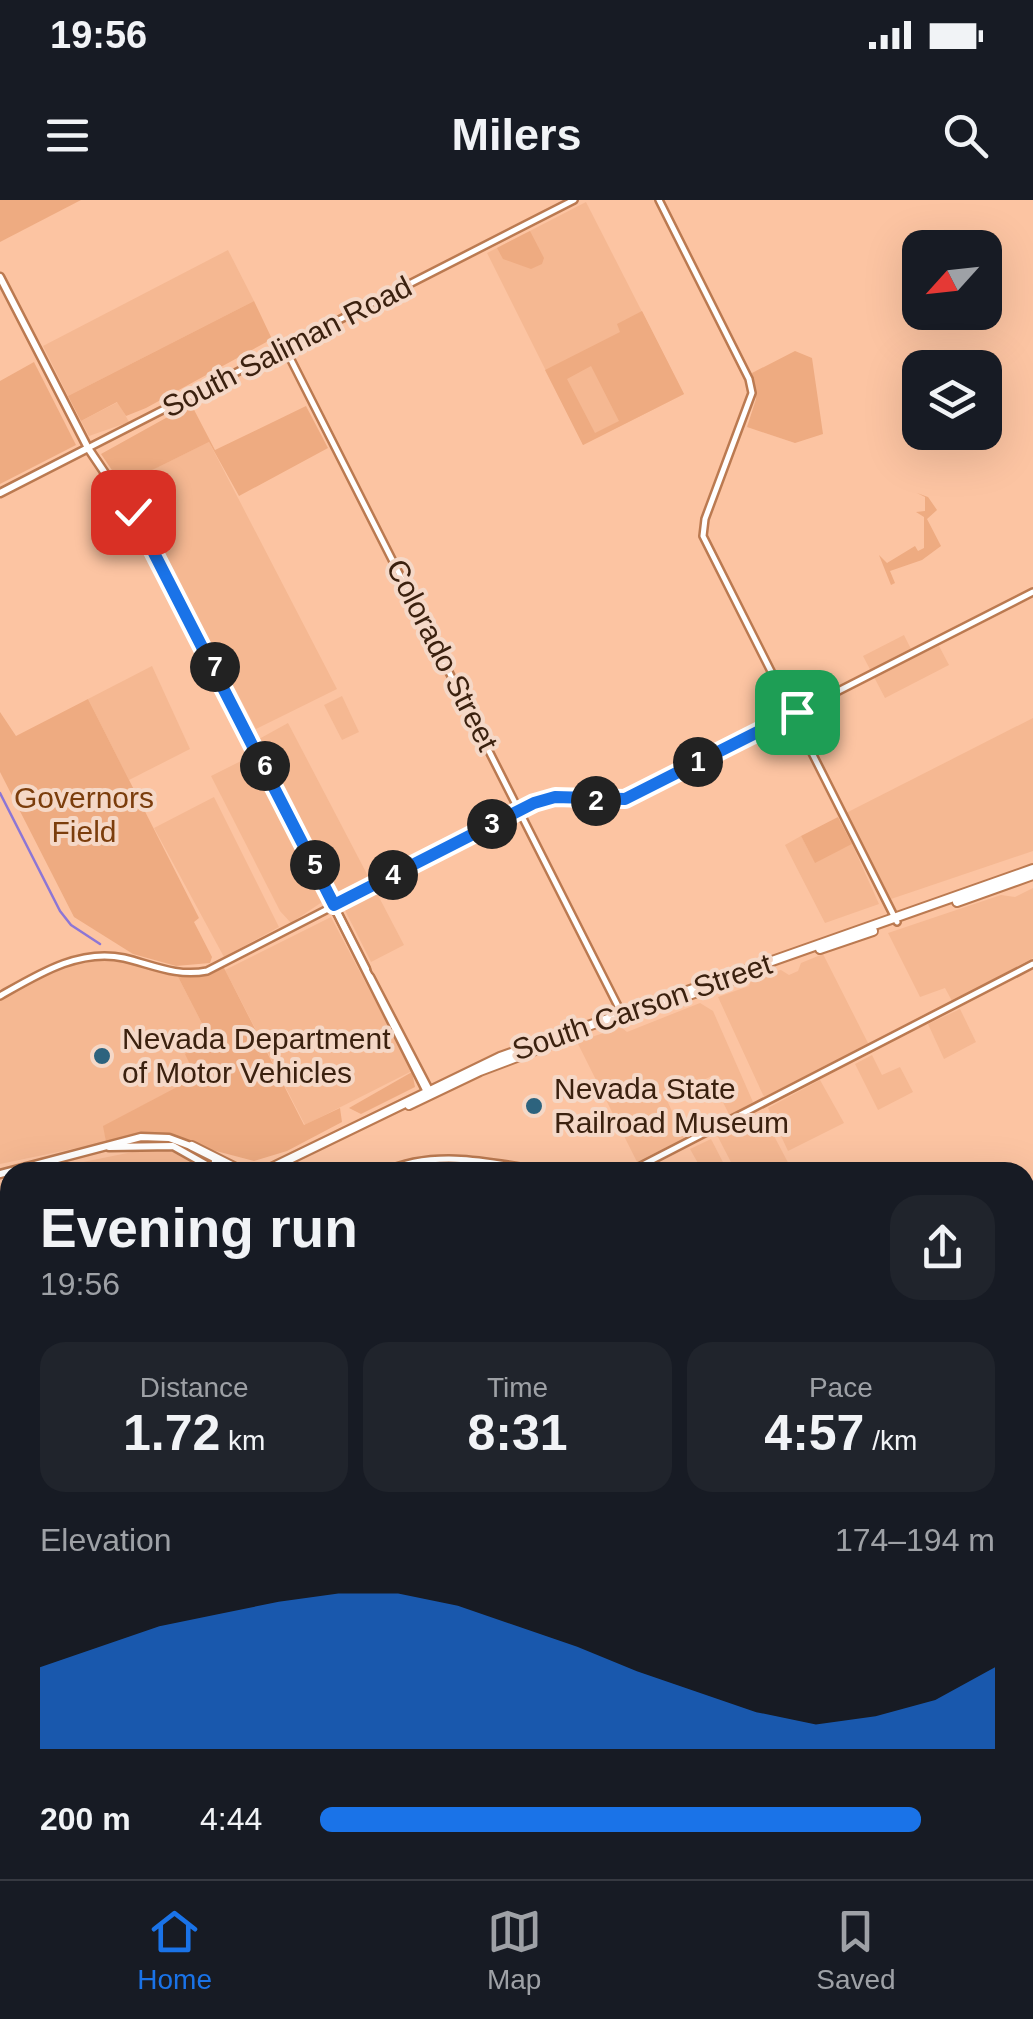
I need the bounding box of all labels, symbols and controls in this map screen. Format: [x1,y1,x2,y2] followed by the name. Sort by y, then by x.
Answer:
[50,14,147,56] text: 19:56
[40,108,95,163] icon: menu
[938,108,993,163] icon: search
[451,109,582,160] text: Milers
[902,230,1002,330] north arrow
[902,230,1002,450] map controls
[157,269,417,424] street label: South Saliman Road
[902,350,1002,450] button: layers
[91,470,176,555] pin
[106,485,161,540] icon: check
[380,554,505,756] street label: Colorado Street
[190,642,240,692] pin: 7
[207,651,223,682] text: 7
[755,670,840,755] pin
[770,685,825,740] icon: arrive
[673,737,723,787] pin: 1
[240,741,290,791] pin: 6
[690,746,706,777] text: 1
[257,750,273,781] text: 6
[571,776,621,826] pin: 2
[14,781,154,848] park label: Governors Field
[588,785,604,816] text: 2
[467,799,517,849] pin: 3
[484,808,500,839] text: 3
[290,840,340,890] pin: 5
[307,849,323,880] text: 5
[368,850,418,900] pin: 4
[385,859,401,890] text: 4
[508,946,776,1066] street label: South Carson Street
[122,1022,391,1089] place label: Nevada Department of Motor Vehicles
[91,1045,113,1067] marker: Nevada Department of Motor Vehicles
[554,1072,789,1139] place label: Nevada State Railroad Museum
[523,1095,545,1117] marker: Nevada State Railroad Museum
[890,1195,995,1300] button: share
[40,1197,358,1259] text: Evening run
[40,1266,120,1302] text: 19:56
[140,1372,249,1403] text: Distance
[487,1372,548,1403] text: Time
[809,1372,873,1403] text: Pace
[123,1405,220,1461] text: 1.72
[467,1405,568,1461] text: 8:31
[764,1405,864,1461] text: 4:57
[220,1425,265,1456] text: km
[864,1425,917,1456] text: /km
[40,1522,172,1558] text: Elevation
[835,1522,995,1558] text: 174–194 m
[40,1801,131,1837] text: 200 m
[200,1801,262,1837] text: 4:44
[137,1904,212,1996] tab: Home
[487,1904,542,1996] tab: Map
[816,1904,896,1996] tab: Saved

